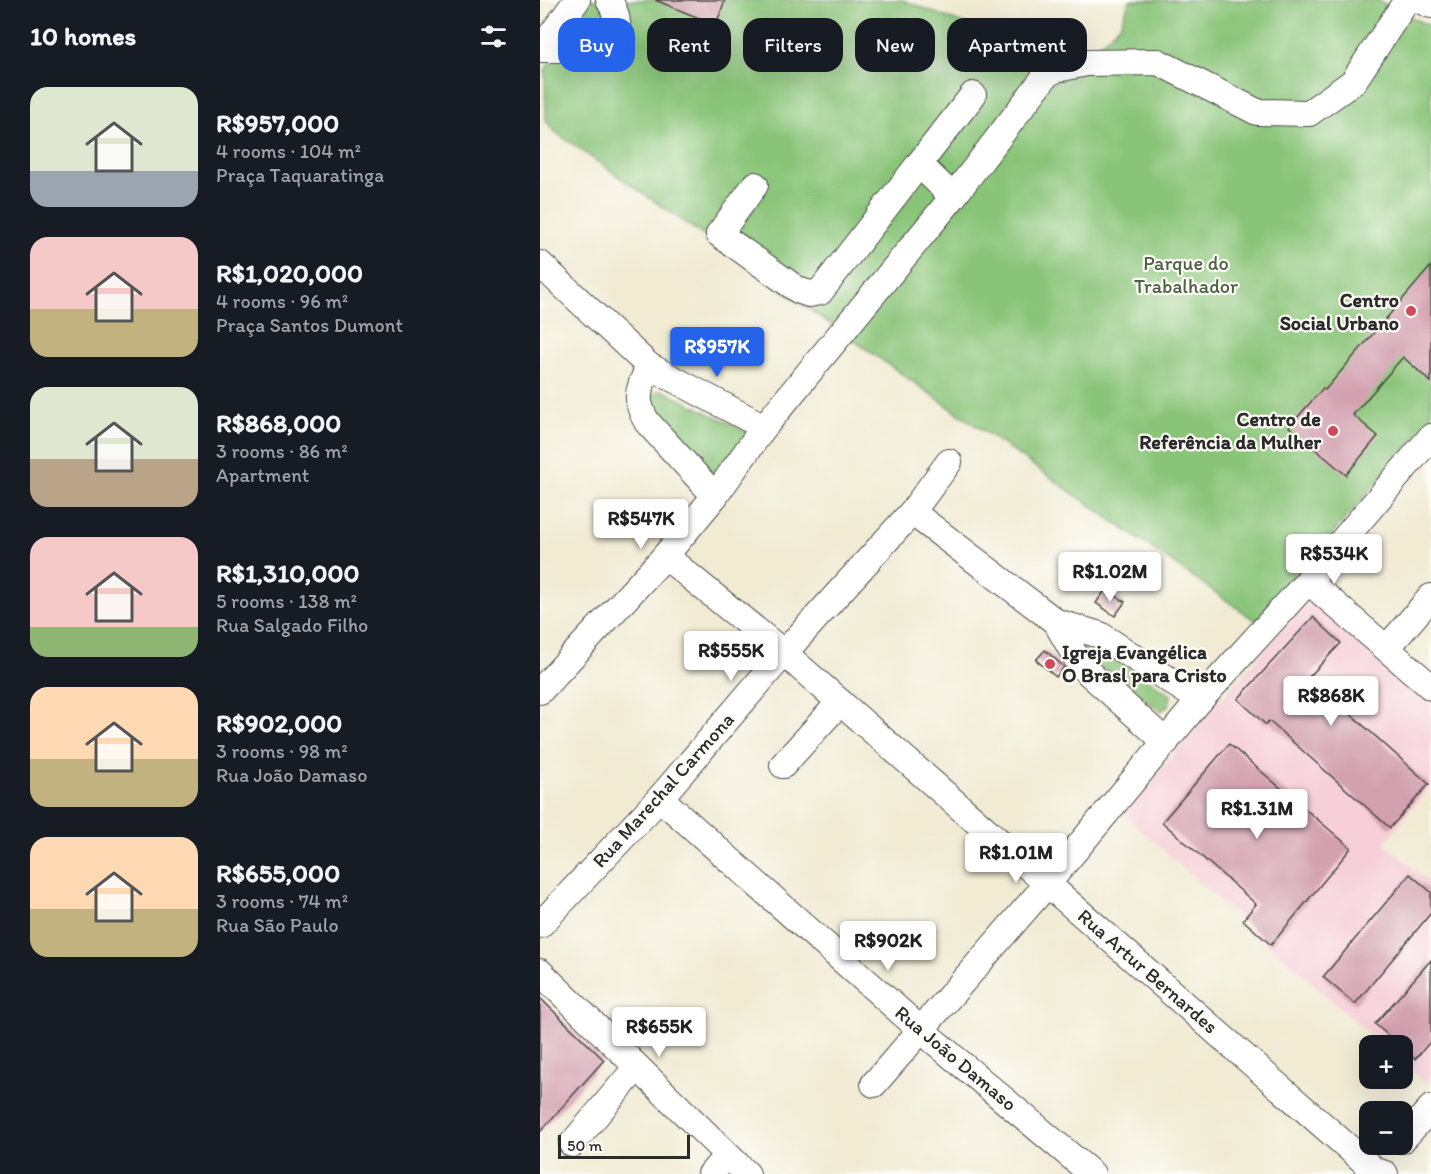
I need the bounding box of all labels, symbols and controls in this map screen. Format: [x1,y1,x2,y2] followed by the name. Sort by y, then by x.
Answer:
[558,18,635,72] chip: Buy
[647,18,731,72] chip: Rent
[743,18,843,72] chip: Filters
[855,18,935,72] chip: New
[947,18,1087,72] chip: Apartment
[30,20,136,52] text: 10 homes
[477,20,510,53] icon: filters
[216,107,339,139] text: R$957,000
[78,111,150,183] icon: home
[216,139,361,163] text: 4 rooms · 104 m²
[216,163,384,187] text: Praça Taquaratinga
[1134,251,1238,298] park label: Parque do Trabalhador
[216,257,363,289] text: R$1,020,000
[78,261,150,333] icon: home
[1280,288,1399,335] place label: Centro Social Urbano
[216,289,348,313] text: 4 rooms · 96 m²
[1404,304,1418,318] marker: Centro Social Urbano
[216,313,403,337] text: Praça Santos Dumont
[668,327,766,378] pin: R$957K
[684,334,750,358] text: R$957K
[216,407,341,439] text: R$868,000
[1139,407,1321,454] place label: Centro de Referência da Mulher
[78,411,150,483] icon: home
[1326,424,1340,438] marker: Centro de Referência da Mulher
[216,439,348,463] text: 3 rooms · 86 m²
[216,463,309,487] text: Apartment
[592,499,690,550] pin: R$547K
[607,506,675,530] text: R$547K
[1285,534,1383,585] pin: R$534K
[1300,541,1368,565] text: R$534K
[1055,552,1165,603] pin: R$1.02M
[216,557,360,589] text: R$1,310,000
[1072,559,1148,583] text: R$1.02M
[78,561,150,633] icon: home
[216,589,357,613] text: 5 rooms · 138 m²
[216,613,368,637] text: Rua Salgado Filho
[682,631,780,682] pin: R$555K
[698,638,764,662] text: R$555K
[1062,640,1227,688] place label: Igreja Evangélica O Brasl para Cristo
[1043,657,1057,671] marker: Igreja Evangélica O Brasl para Cristo
[1282,676,1380,727] pin: R$868K
[1297,683,1365,707] text: R$868K
[216,707,342,739] text: R$902,000
[587,707,739,872] street label: Rua Marechal Carmona
[78,711,150,783] icon: home
[216,739,348,763] text: 3 rooms · 98 m²
[216,763,367,787] text: Rua João Damaso
[1202,789,1312,840] pin: R$1.31M
[1221,796,1293,820] text: R$1.31M
[961,833,1071,884] pin: R$1.01M
[979,840,1053,864] text: R$1.01M
[216,857,340,889] text: R$655,000
[78,861,150,933] icon: home
[216,889,348,913] text: 3 rooms · 74 m²
[1073,904,1223,1038] street label: Rua Artur Bernardes
[216,913,339,937] text: Rua São Paulo
[839,921,937,972] pin: R$902K
[854,928,922,952] text: R$902K
[890,1000,1022,1116] street label: Rua João Damaso
[610,1007,708,1058] pin: R$655K
[626,1014,692,1038] text: R$655K
[1359,1035,1413,1155] map controls
[1359,1035,1413,1089] button: +
[1359,1101,1413,1155] button: −
[558,1132,690,1160] scale bar
[567,1136,602,1155] text: 50 m

